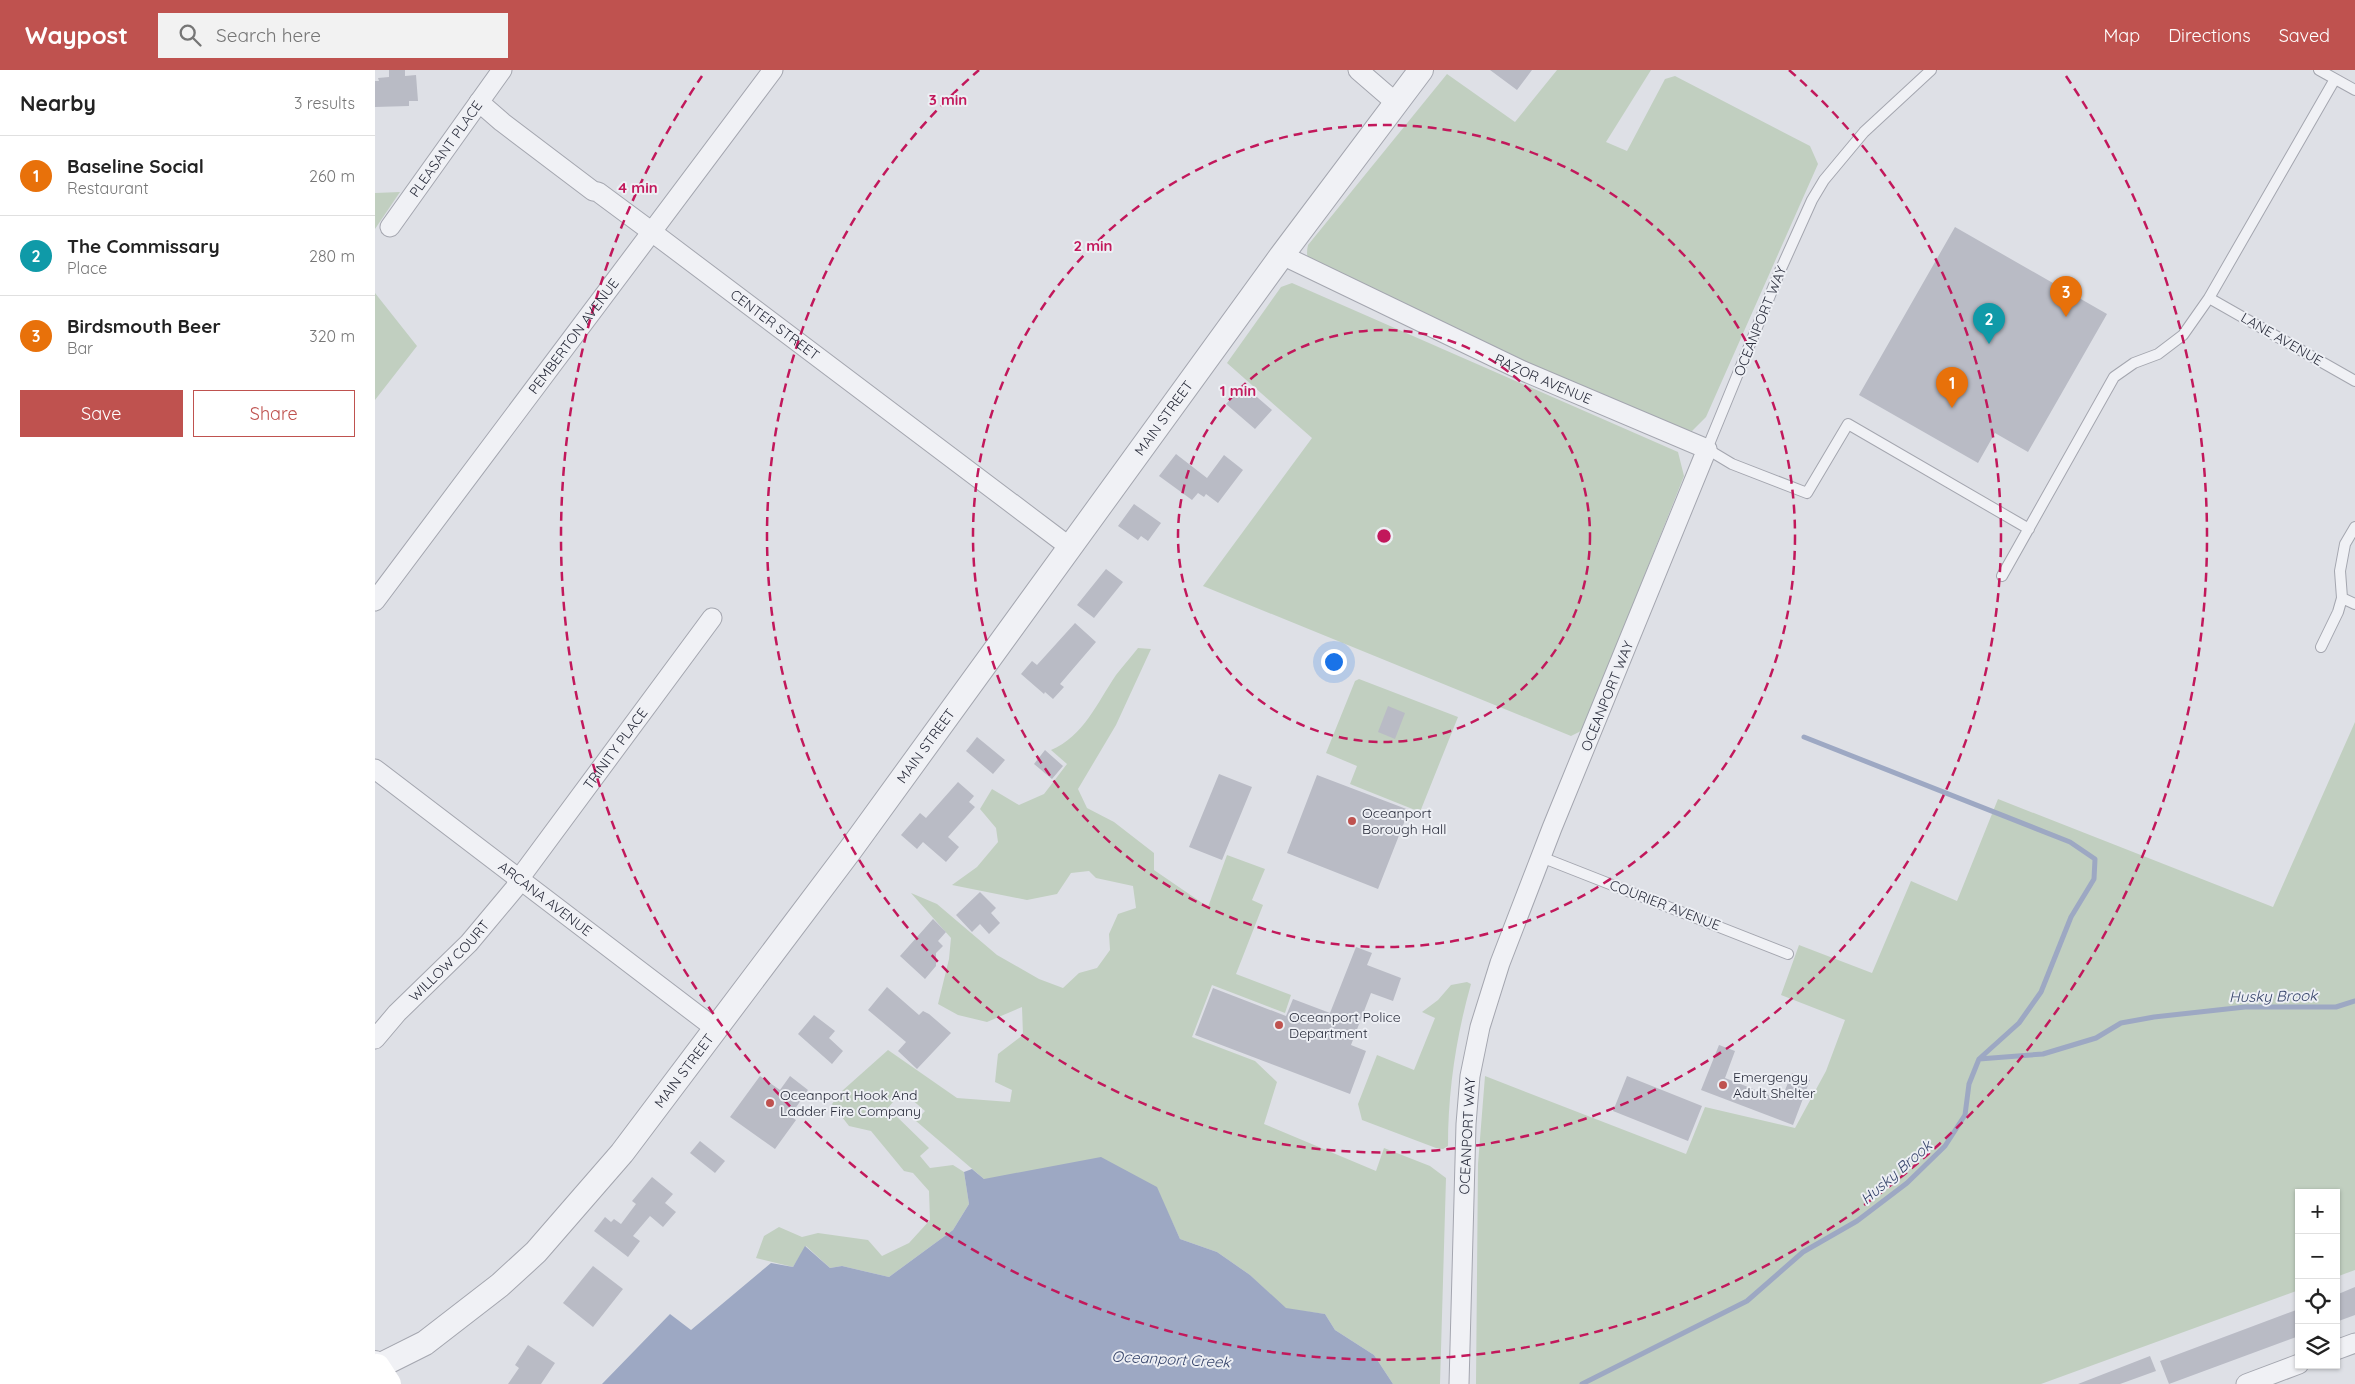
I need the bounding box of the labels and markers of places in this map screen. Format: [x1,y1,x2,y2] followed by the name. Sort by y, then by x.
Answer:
[2050,276,2082,317] pin: 3
[1973,303,2005,344] pin: 2
[1936,367,1968,408] pin: 1
[1375,527,1393,545] centre of rings
[1362,804,1446,838] place label: Oceanport Borough Hall
[1346,815,1358,827] marker: Oceanport Borough Hall
[1289,1008,1401,1042] place label: Oceanport Police Department
[1273,1019,1285,1031] marker: Oceanport Police Department
[1733,1068,1816,1102] place label: Emergengy Adult Shelter
[1717,1079,1729,1091] marker: Emergengy Adult Shelter
[780,1086,921,1120] place label: Oceanport Hook And Ladder Fire Company
[764,1097,776,1109] marker: Oceanport Hook And Ladder Fire Company

